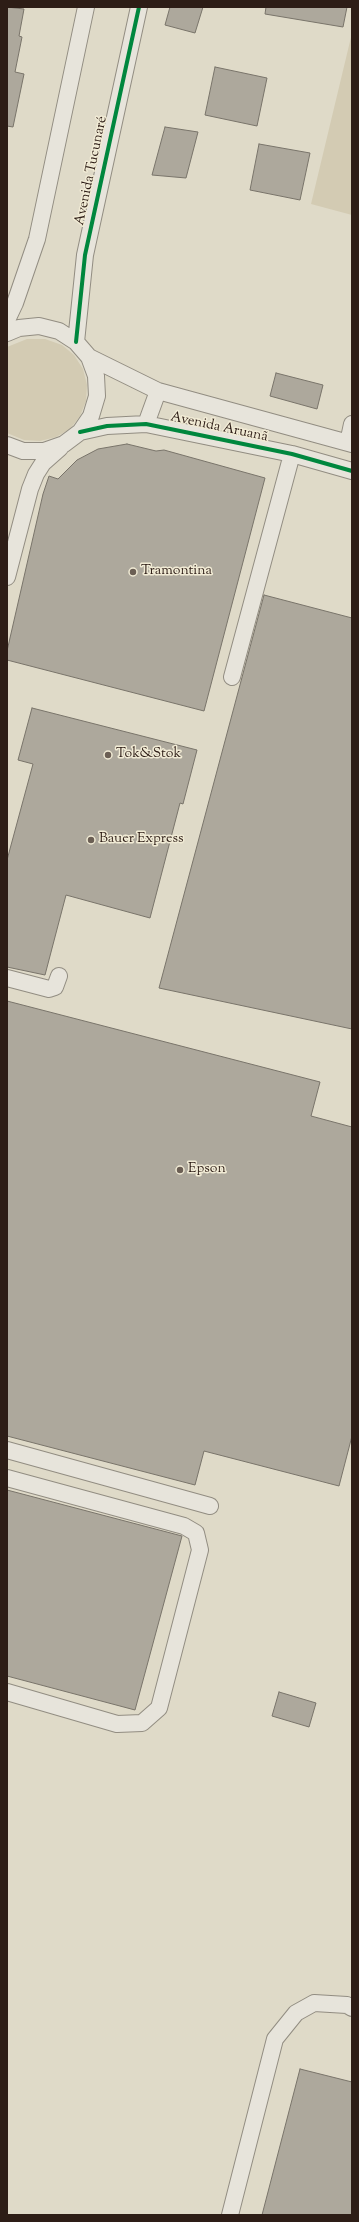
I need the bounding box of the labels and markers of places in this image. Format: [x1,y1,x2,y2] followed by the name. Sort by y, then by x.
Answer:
[141,564,212,580] place label: Tramontina
[128,567,138,577] marker: Tramontina
[116,747,181,763] place label: Tok&Stok
[103,750,113,760] marker: Tok&Stok
[99,832,183,848] place label: Bauer Express
[86,835,96,845] marker: Bauer Express
[188,1162,226,1178] place label: Epson
[175,1165,185,1175] marker: Epson

